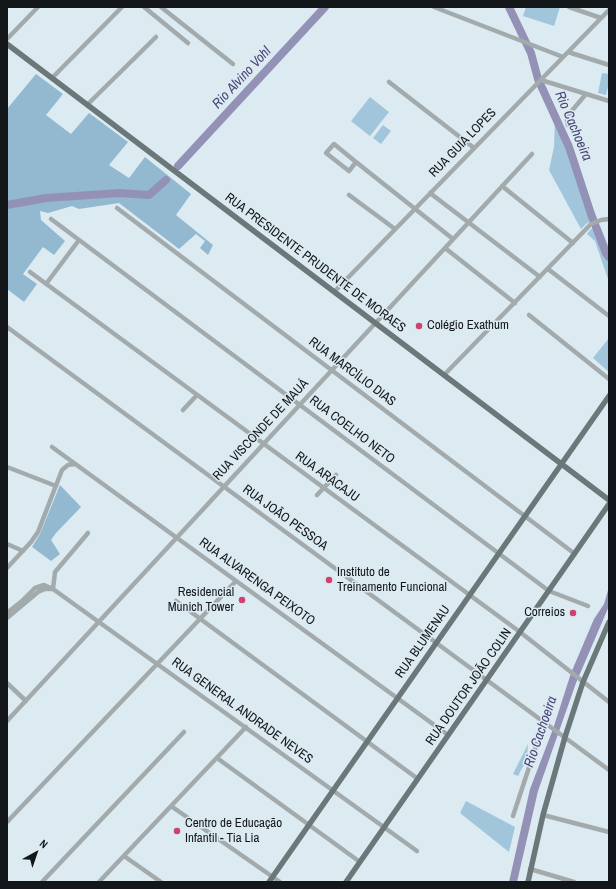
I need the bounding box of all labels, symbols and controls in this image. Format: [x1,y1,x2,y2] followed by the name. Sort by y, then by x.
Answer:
[209,44,275,112] water label: Rio Alvino Vohl
[551,89,595,163] water label: Rio Cachoeira
[426,105,500,181] street label: RUA GUIA LOPES
[222,190,408,336] street label: RUA PRESIDENTE PRUDENTE DE MORAES
[427,318,509,334] place label: Colégio Exathum
[414,321,424,331] marker: Colégio Exathum
[305,334,399,410] street label: RUA MARCÍLIO DIAS
[210,376,312,484] street label: RUA VISCONDE DE MAUÁ
[306,393,398,467] street label: RUA COELHO NETO
[292,449,362,505] street label: RUA ARACAJU
[239,482,331,554] street label: RUA JOÃO PESSOA
[196,535,318,629] street label: RUA ALVARENGA PEIXOTO
[337,565,447,596] place label: Instituto de Treinamento Funcional
[324,575,334,585] marker: Instituto de Treinamento Funcional
[168,585,234,616] place label: Residencial Munich Tower
[237,595,247,605] marker: Residencial Munich Tower
[392,603,454,681] street label: RUA BLUMENAU
[524,605,565,621] place label: Correios
[568,608,578,618] marker: Correios
[423,626,515,748] street label: RUA DOUTOR JOÃO COLIN
[168,655,316,767] street label: RUA GENERAL ANDRADE NEVES
[521,694,561,770] water label: Rio Cachoeira
[185,816,282,847] place label: Centro de Educação Infantil - Tia Lia
[172,826,182,836] marker: Centro de Educação Infantil - Tia Lia
[16,833,56,873] north arrow
[37,836,51,851] text: N

